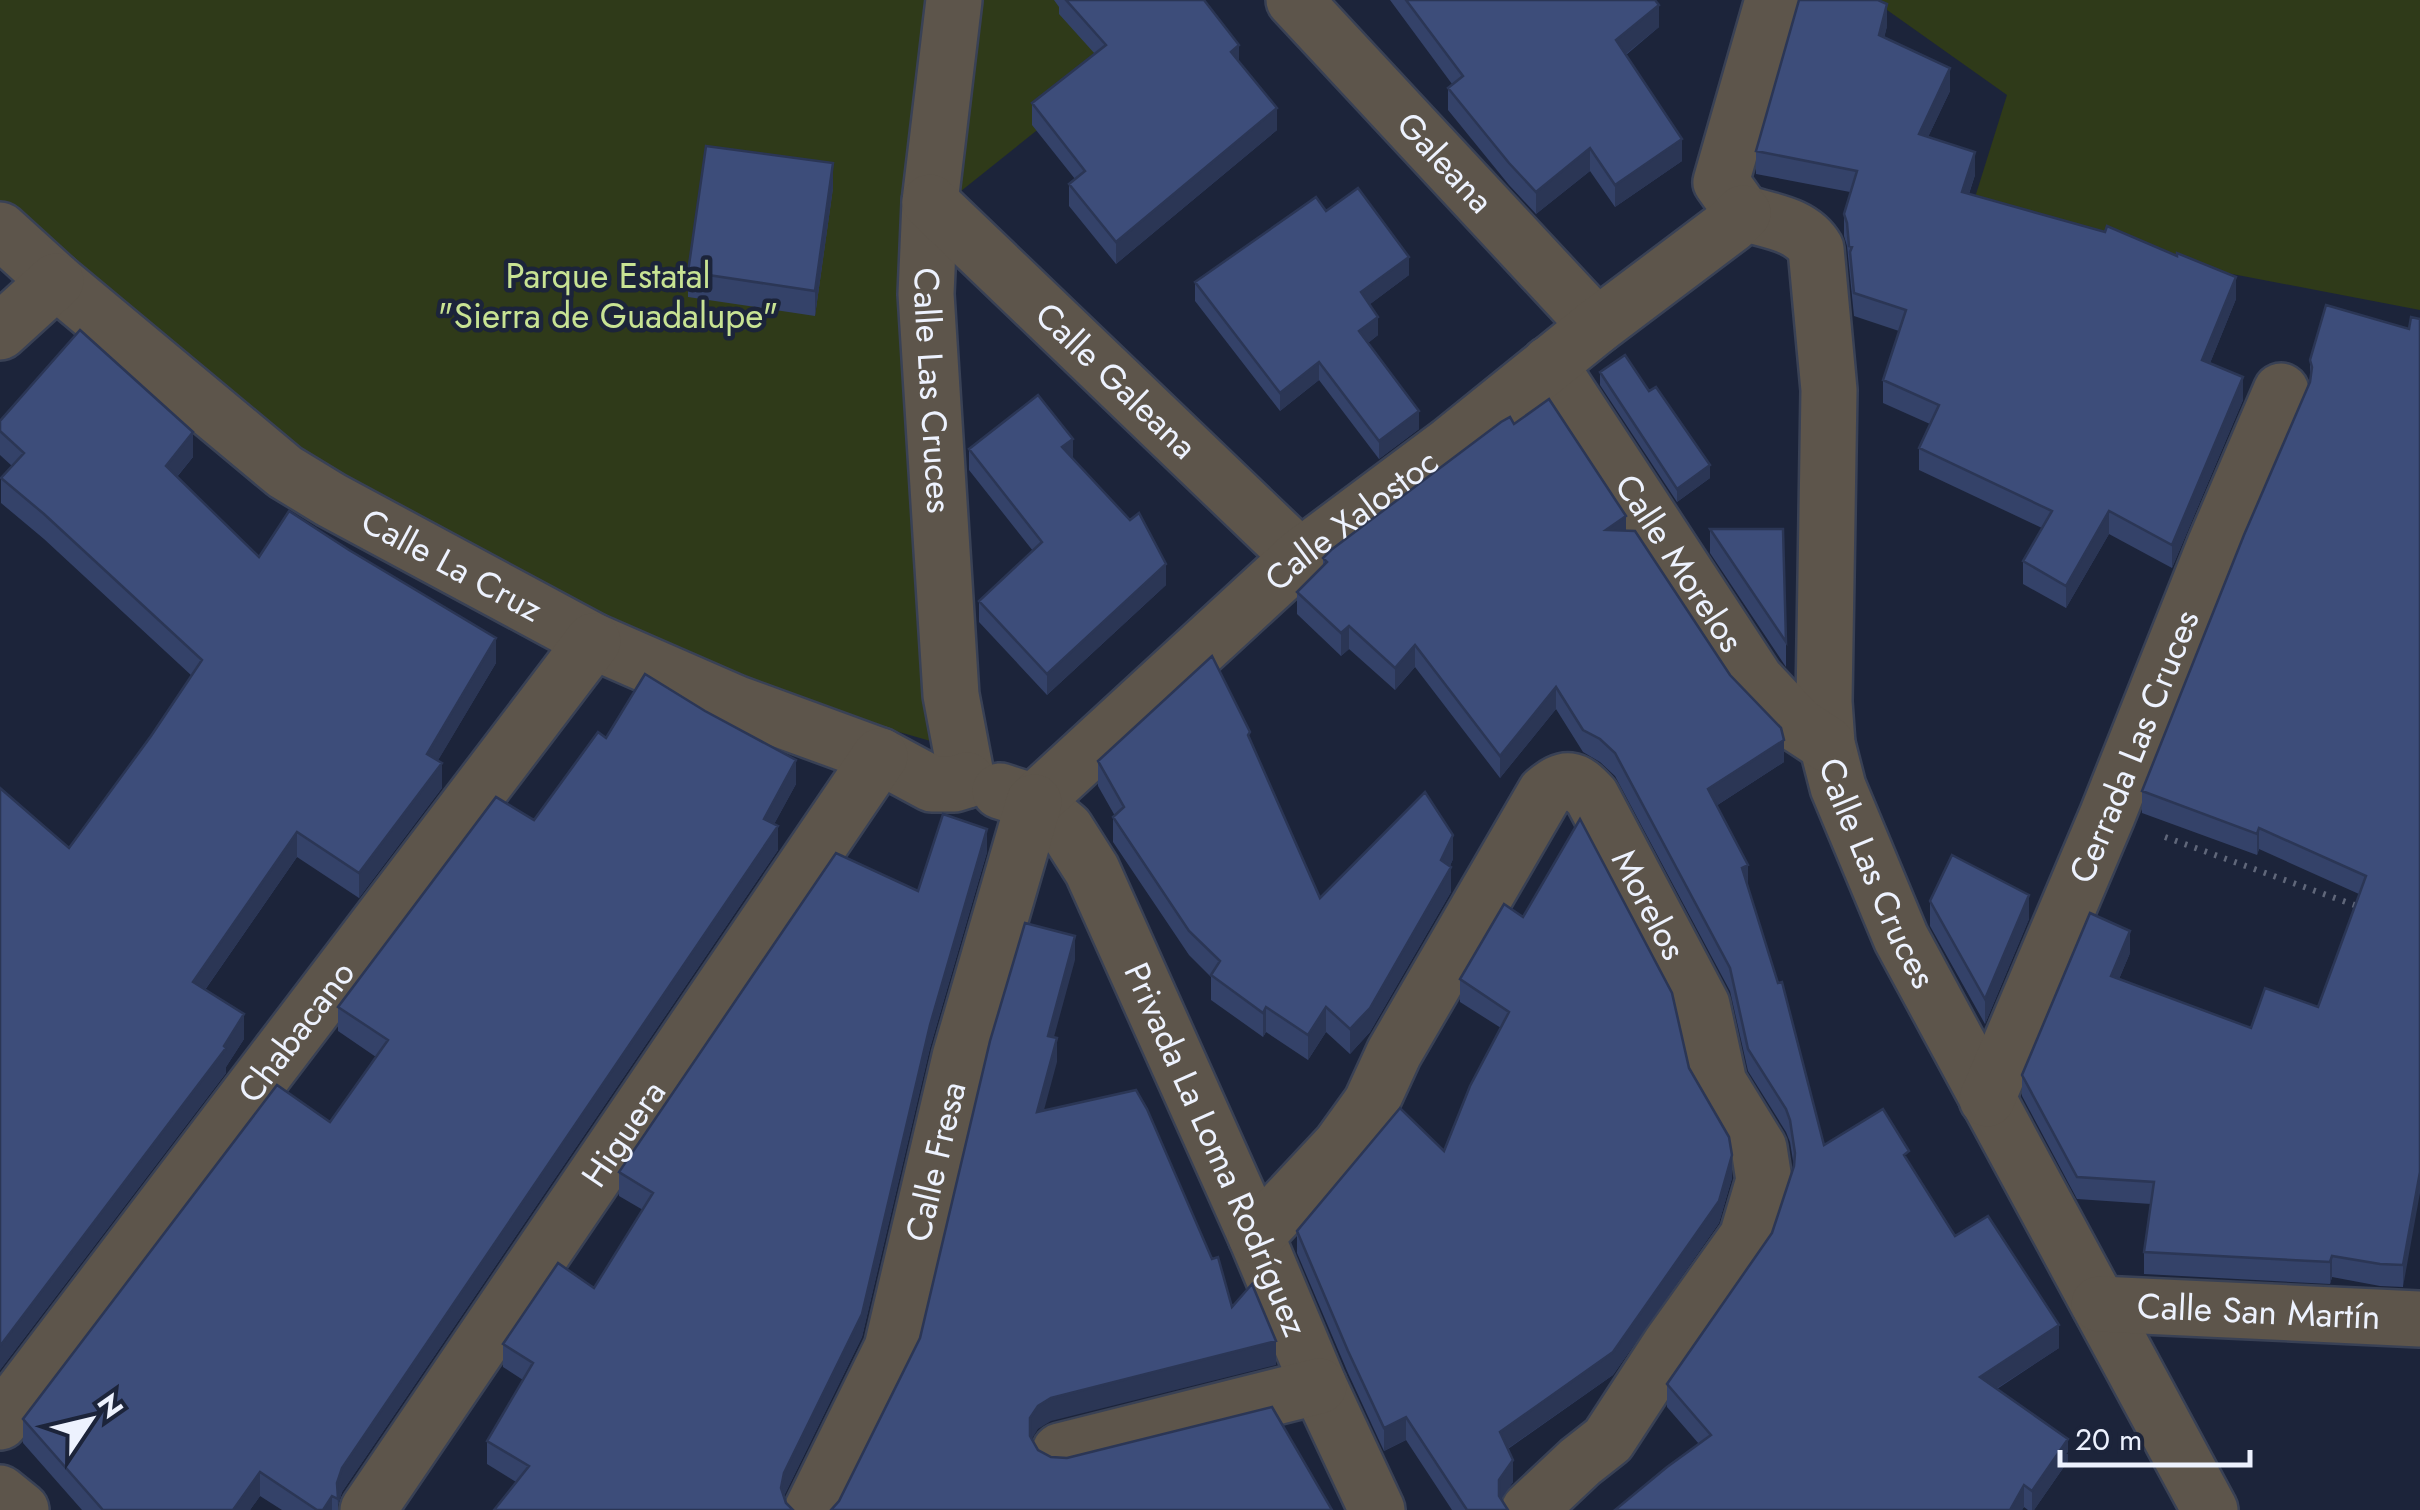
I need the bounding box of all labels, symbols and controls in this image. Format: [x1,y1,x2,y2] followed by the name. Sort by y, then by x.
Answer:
[1385,101,1505,224] street label: Galeana
[437,251,779,341] park label: Parque Estatal "Sierra de Guadalupe"
[901,266,965,515] street label: Calle Las Cruces
[1024,291,1208,471] street label: Calle Galeana
[1253,437,1449,603] street label: Calle Xalostoc
[1603,464,1756,662] street label: Calle Morelos
[352,496,551,634] street label: Calle La Cruz
[2056,602,2212,891] street label: Cerrada Las Cruces
[1807,753,1948,997] street label: Calle Las Cruces
[1599,841,1699,969] street label: Morelos
[226,950,367,1113] street label: Chabacano
[1112,955,1320,1344] street label: Privada La Loma Rodríguez
[569,1070,678,1197] street label: Higuera
[893,1077,978,1247] street label: Calle Fresa
[2136,1281,2382,1342] street label: Calle San Martín
[40,1370,140,1470] north arrow
[87,1385,133,1427] text: N
[2060,1405,2250,1467] scale bar
[2075,1418,2142,1461] text: 20 m

